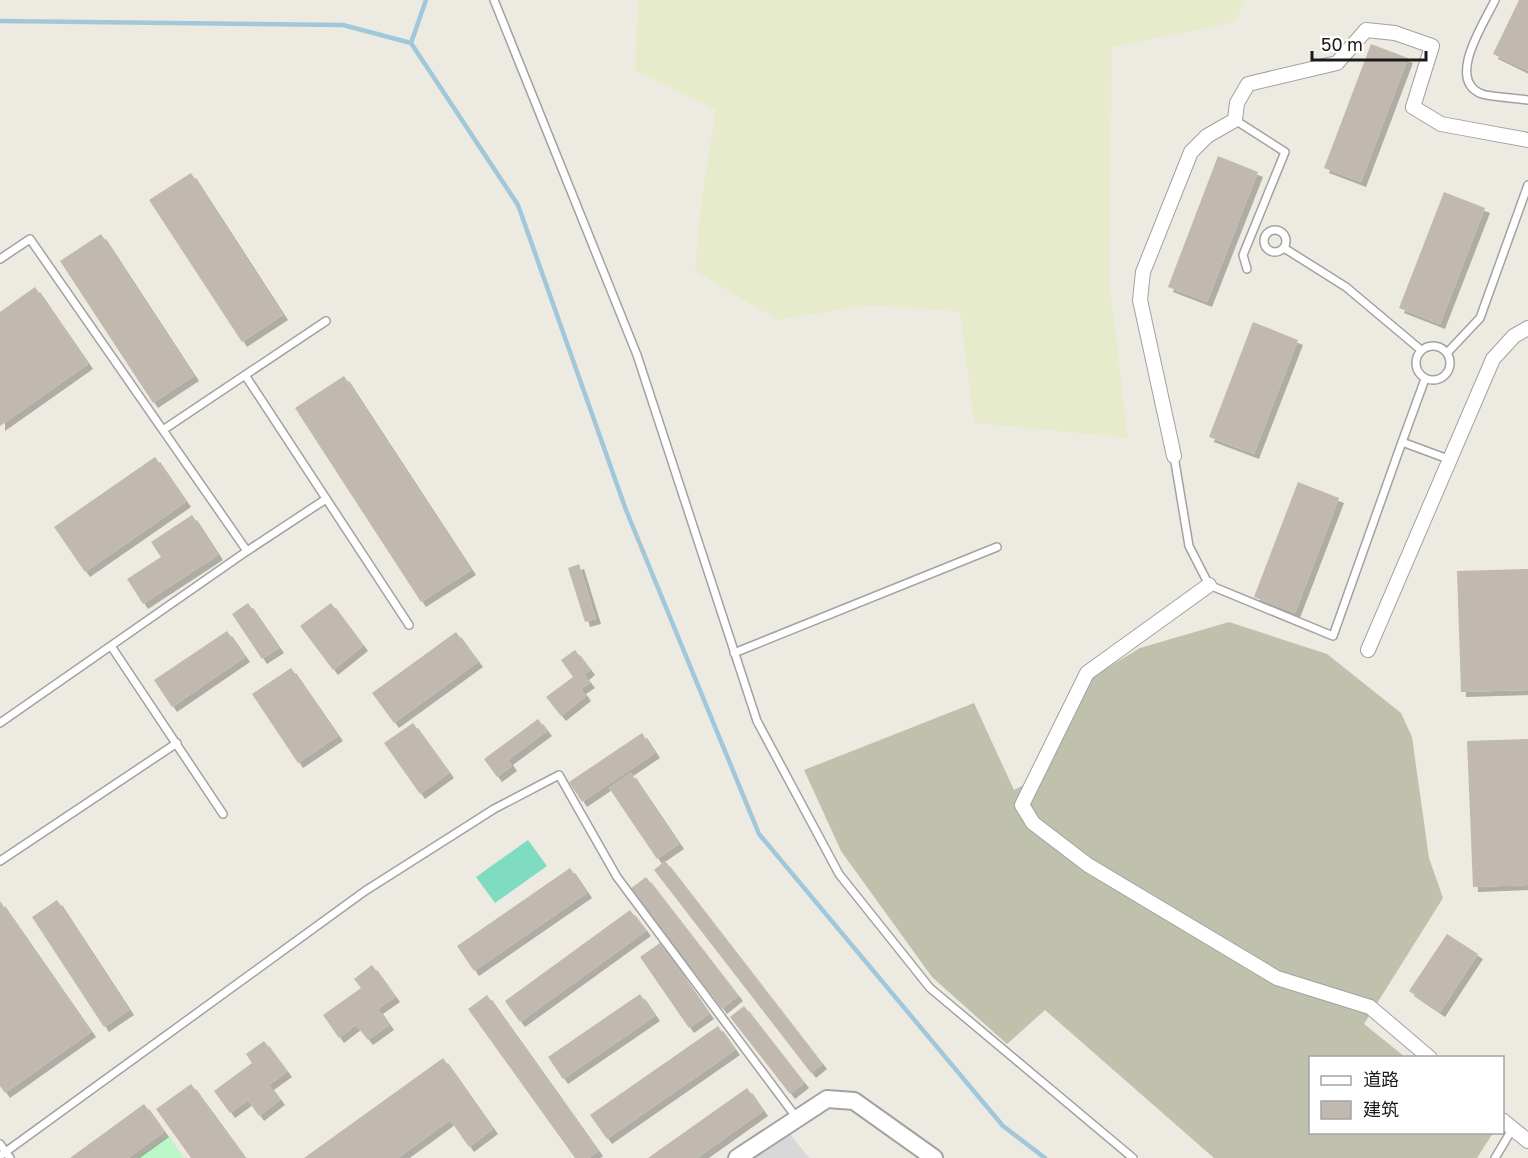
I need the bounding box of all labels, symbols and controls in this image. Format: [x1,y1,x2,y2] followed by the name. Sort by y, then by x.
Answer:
[1312,24,1426,62] scale bar
[1321,33,1363,55] text: 50 m
[1309,1056,1504,1134] legend
[1363,1068,1399,1090] text: 道路
[1363,1098,1399,1120] text: 建筑

